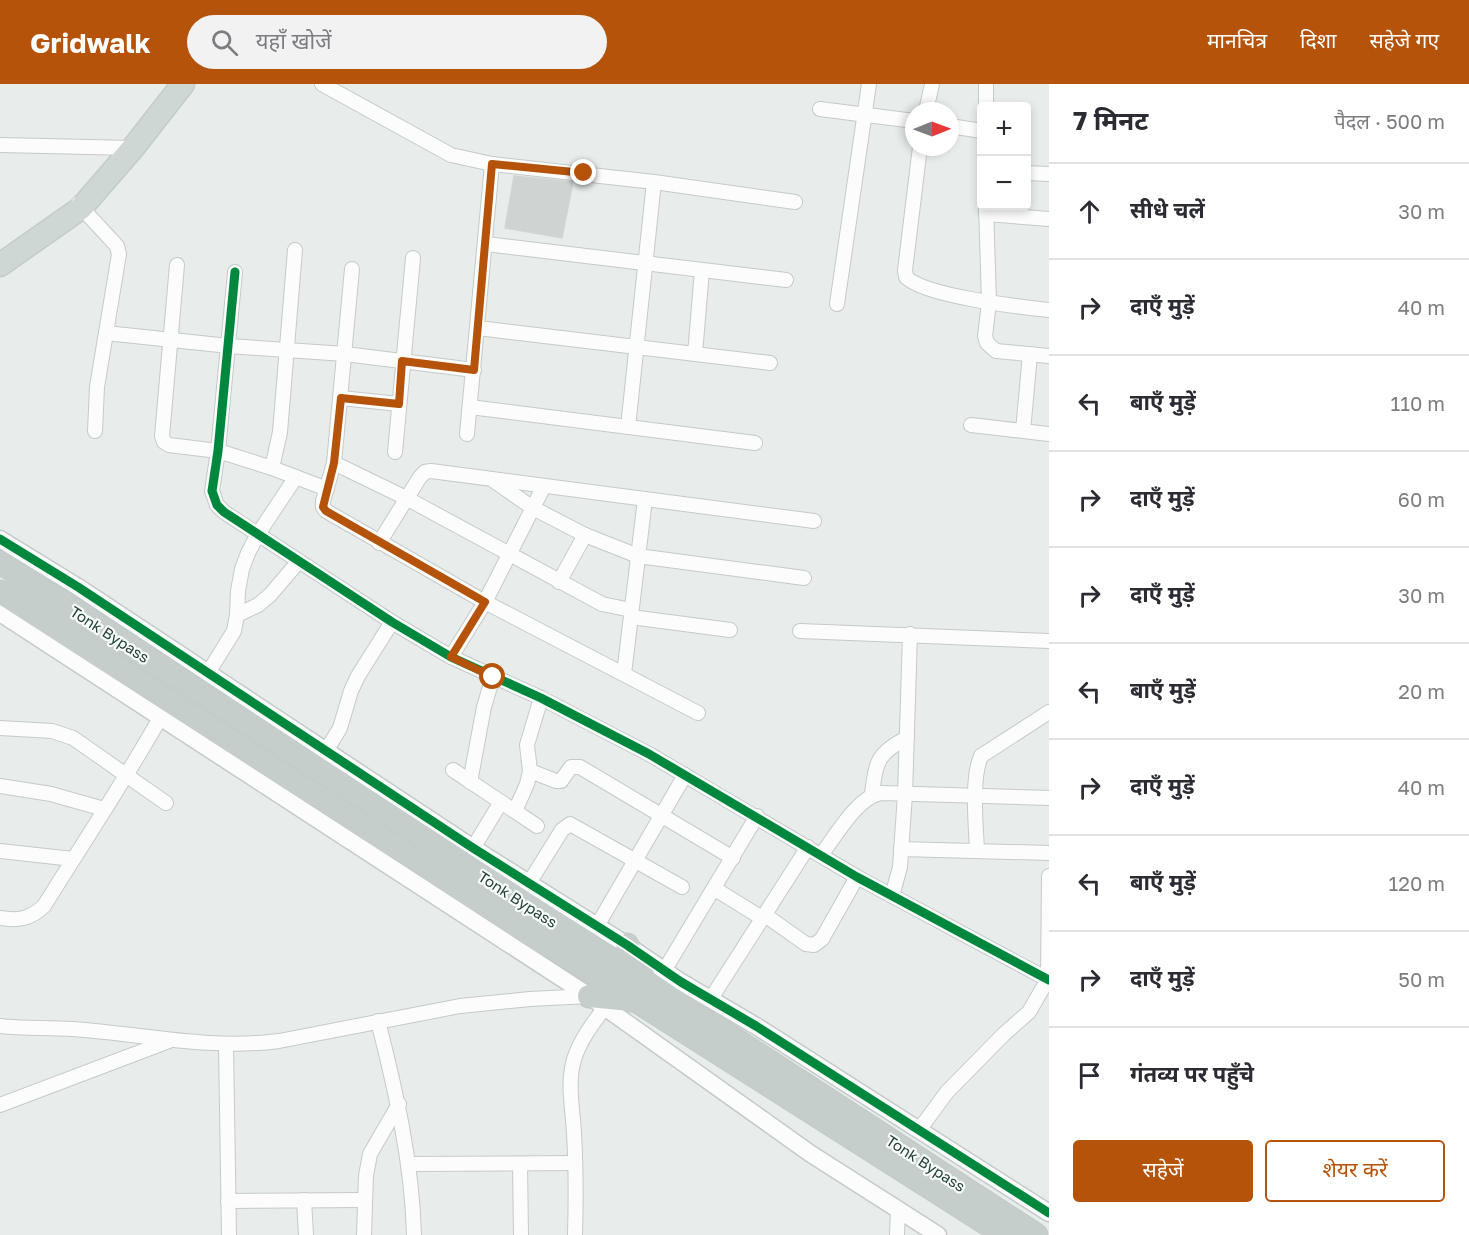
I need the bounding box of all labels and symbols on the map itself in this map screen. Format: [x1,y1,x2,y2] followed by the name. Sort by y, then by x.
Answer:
[905,102,959,156] north arrow
[570,159,596,185] route end
[67,602,153,666] street label: Tonk Bypass
[479,663,505,689] route start
[475,867,561,931] street label: Tonk Bypass
[883,1131,969,1195] street label: Tonk Bypass

